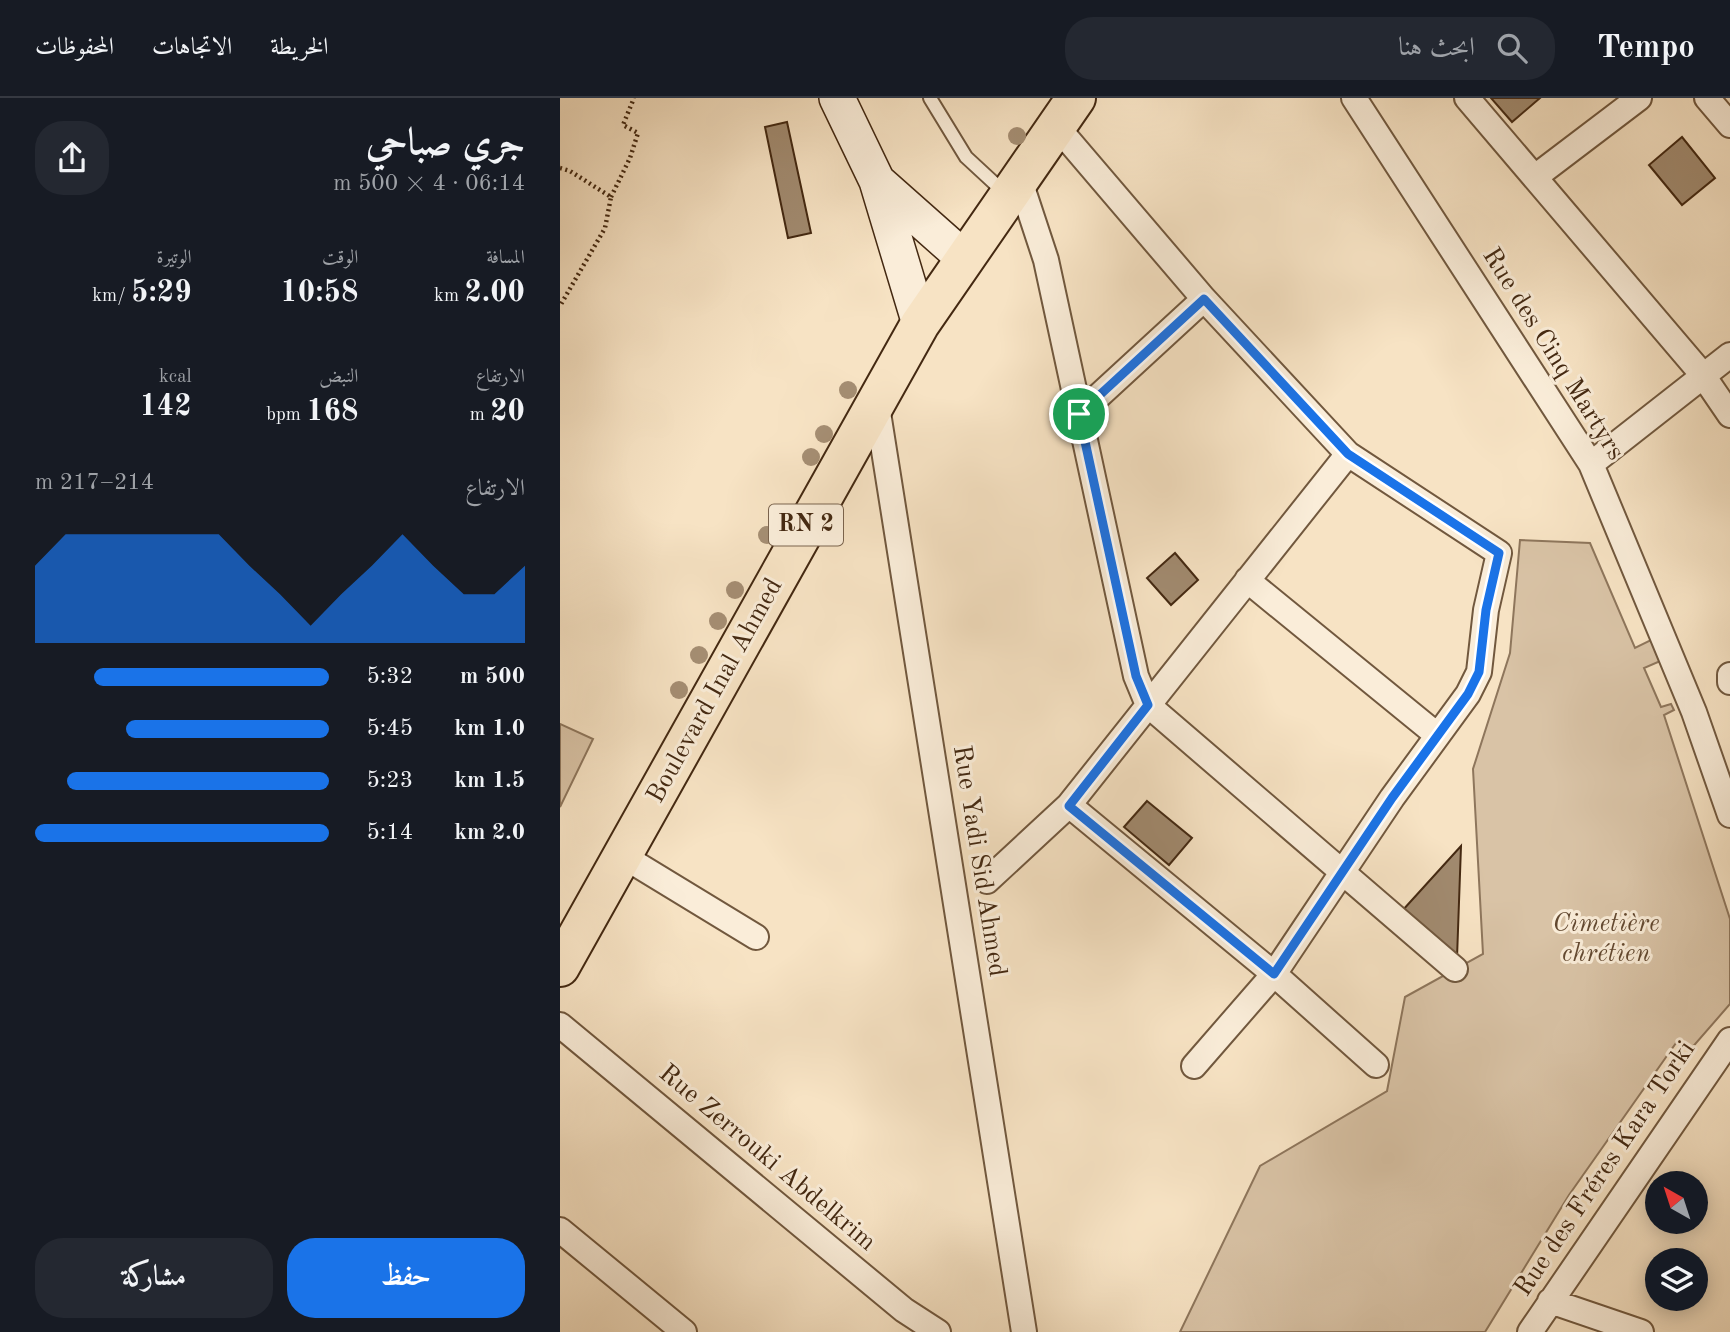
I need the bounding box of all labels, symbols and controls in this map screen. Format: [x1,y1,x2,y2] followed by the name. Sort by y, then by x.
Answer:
[1065,17,1555,80] search box
[1493,29,1531,67] icon: search
[1597,32,1695,65] text: Tempo
[1398,35,1475,61] text: ابحث هنا
[35,36,114,60] text: المحفوظات
[152,36,232,60] text: الاتجاهات
[270,36,329,60] text: الخريطة
[35,121,109,195] button: share
[366,125,525,163] text: جري صباحي
[333,172,525,195] text: 06:14 · 4 × 500 m
[1477,243,1629,465] street label: Rue des Cinq Martyrs
[157,249,192,268] text: الوتيرة
[322,249,358,268] text: الوقت
[486,249,525,268] text: المسافة
[131,278,192,308] text: 5:29
[280,278,358,308] text: 10:58
[464,278,525,308] text: 2.00
[92,287,131,306] text: /km
[434,287,464,306] text: km
[159,368,192,387] text: kcal
[319,368,358,387] text: النبض
[476,368,525,387] text: الارتفاع
[1049,384,1109,444] pin
[139,392,192,422] text: 142
[1060,395,1098,433] icon: arrive
[306,397,358,427] text: 168
[490,397,525,427] text: 20
[266,406,306,425] text: bpm
[470,406,490,425] text: m
[35,471,154,494] text: 214–217 m
[465,477,525,500] text: الارتفاع
[769,504,843,546] road number: RN 2
[642,574,788,808] street label: Boulevard Inal Ahmed
[367,665,413,688] text: 5:32
[460,665,525,688] text: 500 m
[367,717,413,740] text: 5:45
[454,717,525,740] text: 1.0 km
[948,743,1010,979] street label: Rue Yadi Sid Ahmed
[367,769,413,792] text: 5:23
[454,769,525,792] text: 1.5 km
[367,821,413,844] text: 5:14
[454,821,525,844] text: 2.0 km
[1552,911,1660,967] park label: Cimetière chrétien
[1510,1037,1700,1301] street label: Rue des Fréres Kara Torki
[654,1060,880,1256] street label: Rue Zerrouki Abdelkrim
[1645,1171,1708,1234] north arrow
[1645,1171,1708,1311] map controls
[35,1238,273,1318] button: مشاركة
[287,1238,525,1318] button: حفظ
[1645,1248,1708,1311] button: layers

